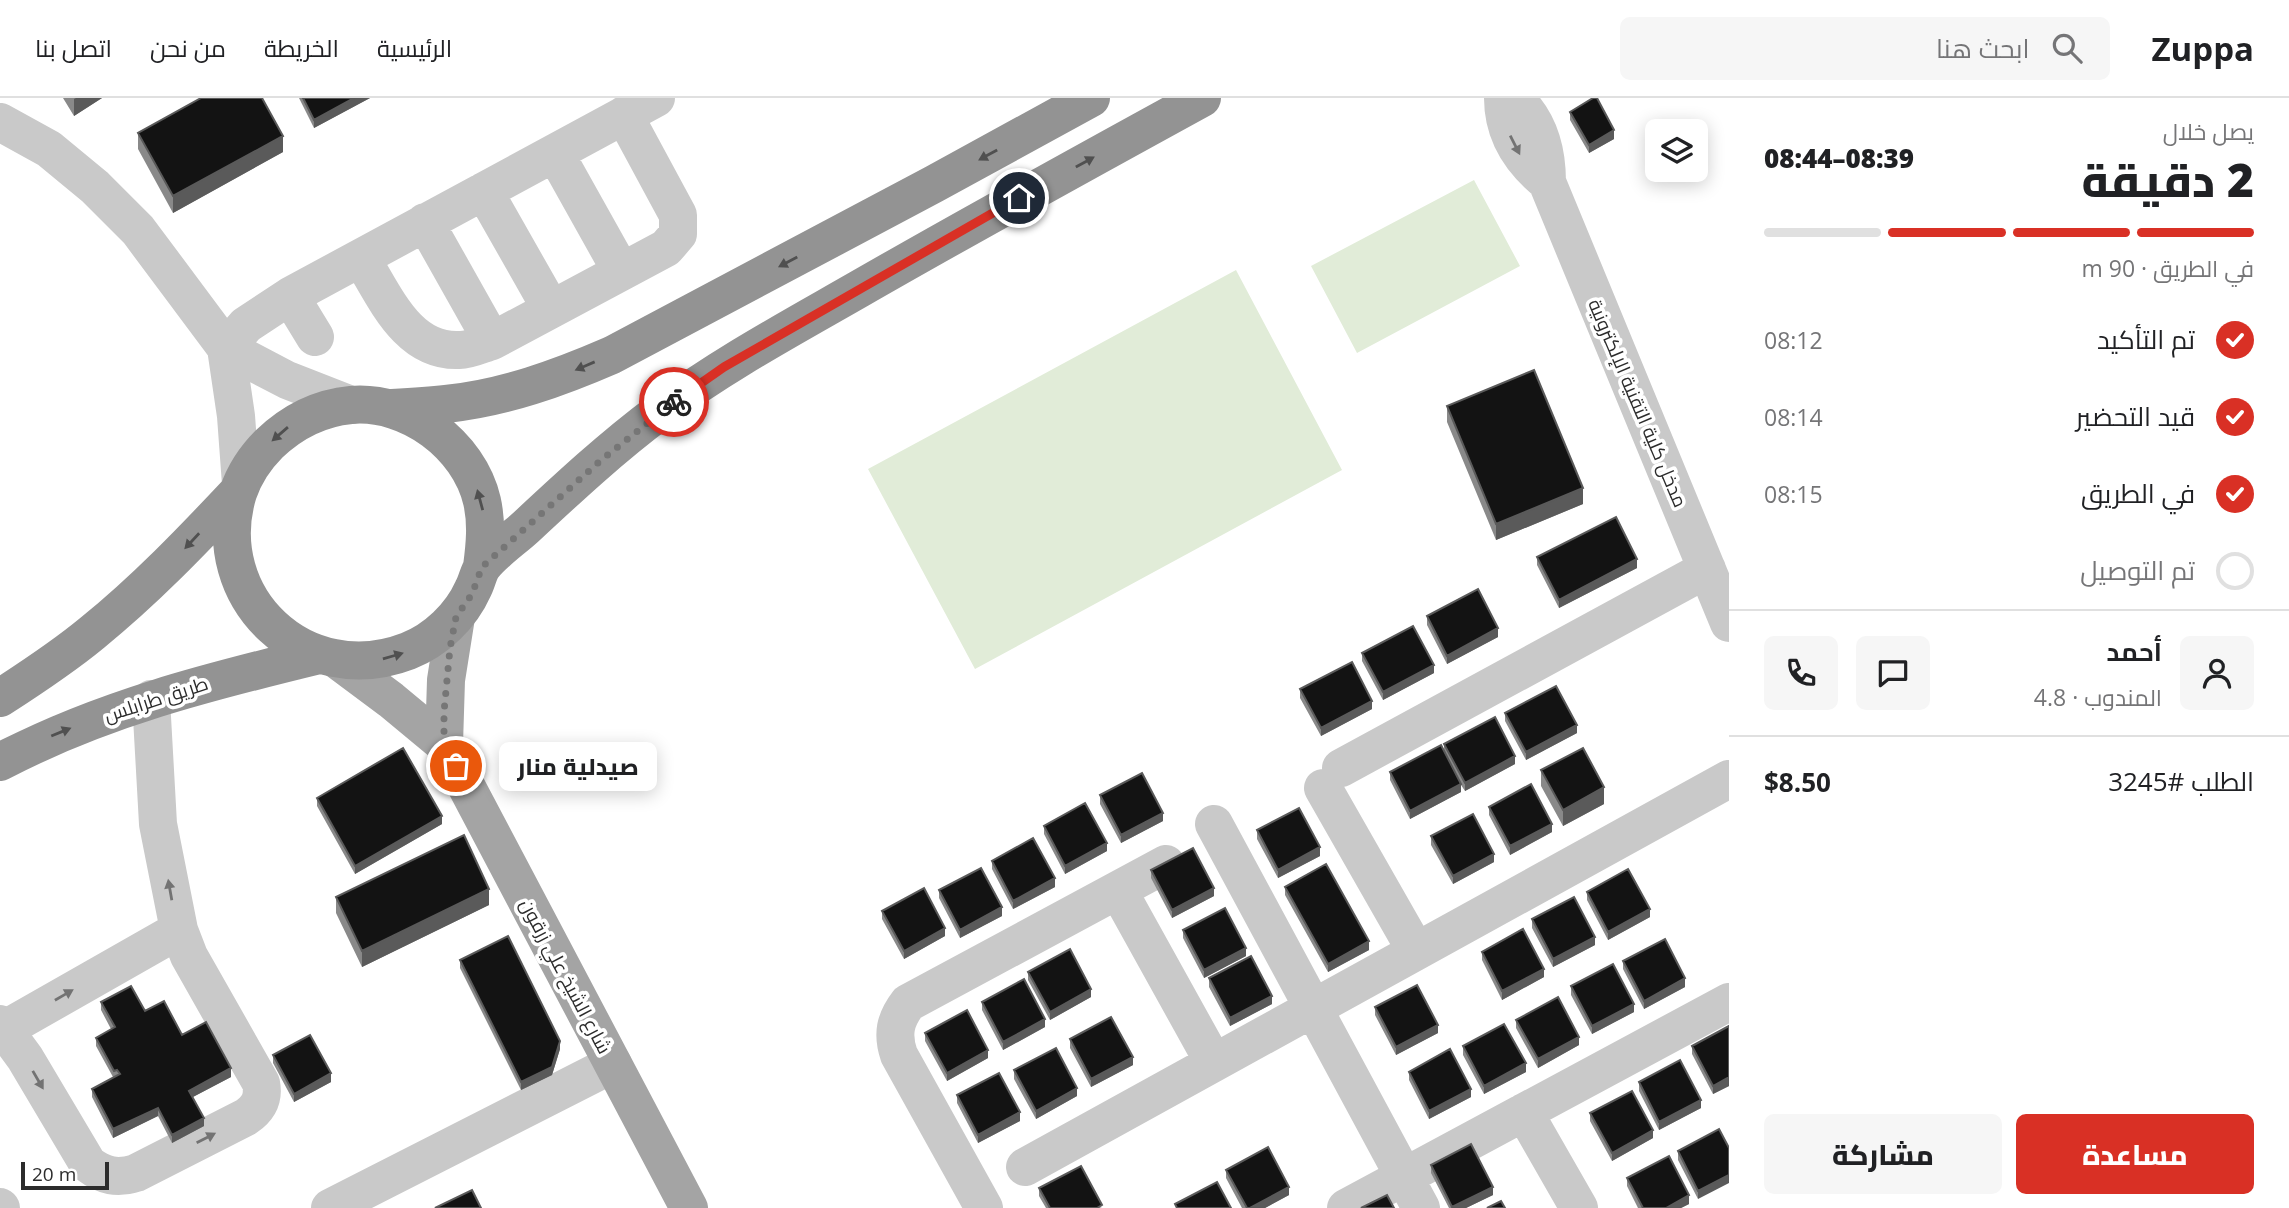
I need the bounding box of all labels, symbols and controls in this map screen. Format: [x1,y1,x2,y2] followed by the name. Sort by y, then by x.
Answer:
[1620,17,2110,80] search box
[2152,26,2254,71] text: Zuppa
[2048,29,2086,67] icon: search
[1936,30,2030,66] text: ابحث هنا
[35,31,112,64] text: اتصل بنا
[150,31,226,64] text: من نحن
[264,31,339,64] text: الخريطة
[377,31,452,64] text: الرئيسية
[2163,115,2254,147] text: يصل خلال
[1645,119,1708,182] map controls
[1645,119,1708,182] button: layers
[1509,135,1521,155] one-way arrow
[1764,140,1914,176] text: 08:39–08:44
[2082,148,2254,210] text: 2 دقيقة
[978,149,998,161] one-way arrow
[1075,156,1095,167] one-way arrow
[989,168,1049,228] pin
[1000,179,1038,217] icon: home
[2082,252,2254,284] text: في الطريق · 90 m
[778,257,798,268] one-way arrow
[1582,295,1694,511] street label: مدخل كلية التقنية الإلكترونية
[2097,321,2195,357] text: تم التأكيد
[2216,321,2254,359] icon: check
[1764,324,1823,356] text: 08:12
[575,361,596,372] one-way arrow
[639,367,709,437] courier
[655,383,693,421] icon: bike
[2076,398,2195,434] text: قيد التحضير
[2216,398,2254,436] icon: check
[1764,401,1823,433] text: 08:14
[271,427,289,442] one-way arrow
[2081,475,2195,511] text: في الطريق
[2216,475,2254,513] icon: check
[1764,478,1823,510] text: 08:15
[475,489,485,510] one-way arrow
[184,532,200,549] one-way arrow
[2080,552,2195,588] text: تم التوصيل
[2106,633,2162,669] text: أحمد
[1764,636,1838,710] button: phone
[1856,636,1930,710] button: chat
[2180,636,2254,710] button: person
[383,650,404,660] one-way arrow
[101,670,211,728] street label: طريق طرابلس
[2034,681,2162,713] text: المندوب · 4.8
[51,726,72,737] one-way arrow
[426,736,486,796] pin
[498,742,656,790] callout: صيدلية منار
[437,747,475,785] icon: bag
[517,750,639,782] text: صيدلية منار
[2108,763,2254,799] text: الطلب #3245
[1764,764,1831,800] text: $8.50
[164,879,175,901] one-way arrow
[512,894,618,1059] street label: شارع الشيخ علي زرقون
[54,989,74,1001] one-way arrow
[32,1071,44,1090] one-way arrow
[1764,1114,2002,1194] button: مشاركة
[2016,1114,2254,1194] button: مساعدة
[196,1132,216,1143] one-way arrow
[21,1159,108,1191] scale bar
[32,1161,76,1187] text: 20 m

